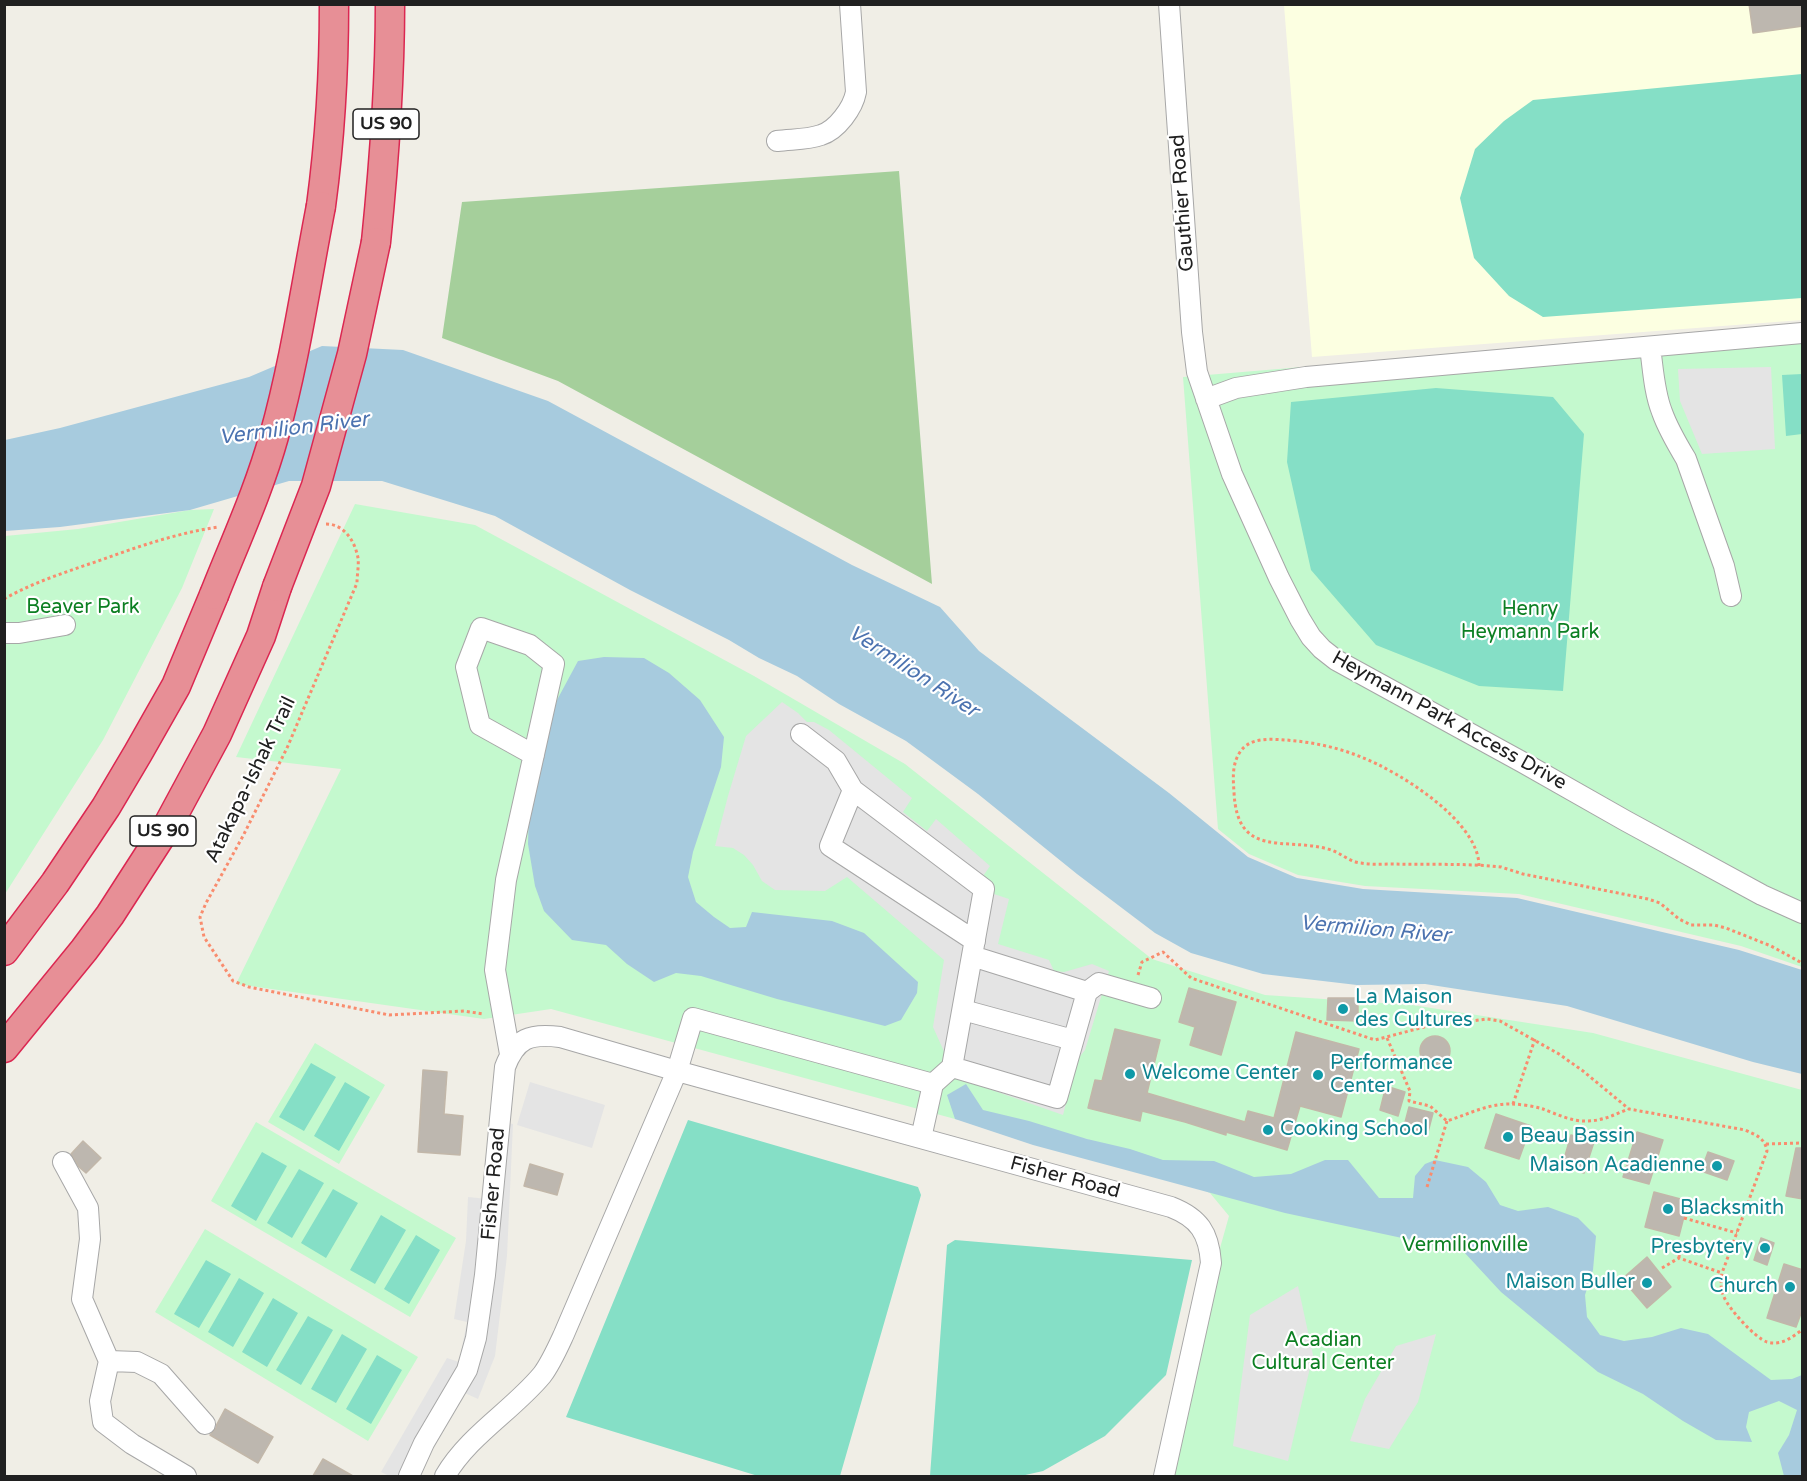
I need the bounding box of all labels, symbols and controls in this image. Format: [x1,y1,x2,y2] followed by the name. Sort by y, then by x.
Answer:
[353,109,419,139] road number: US 90
[1166,133,1200,273] street label: Gauthier Road
[218,407,370,451] water label: Vermilion River
[26,596,140,620] park label: Beaver Park
[1461,598,1599,645] park label: Henry Heymann Park
[843,620,983,724] water label: Vermilion River
[1327,646,1571,796] street label: Heymann Park Access Drive
[200,693,302,867] street label: Atakapa-Ishak Trail
[130,816,196,846] road number: US 90
[1299,911,1451,949] water label: Vermilion River
[1355,986,1473,1033] place label: La Maison des Cultures
[1336,1002,1350,1016] marker: La Maison des Cultures
[1330,1052,1453,1099] place label: Performance Center
[1142,1062,1299,1086] place label: Welcome Center
[1123,1067,1137,1081] marker: Welcome Center
[1311,1068,1325,1082] marker: Performance Center
[1280,1118,1428,1142] place label: Cooking School
[1261,1123,1275,1137] marker: Cooking School
[1520,1125,1635,1149] place label: Beau Bassin
[477,1127,511,1241] street label: Fisher Road
[1501,1130,1515,1144] marker: Beau Bassin
[1007,1152,1123,1204] street label: Fisher Road
[1529,1154,1705,1178] place label: Maison Acadienne
[1710,1159,1724,1173] marker: Maison Acadienne
[1680,1197,1784,1221] place label: Blacksmith
[1661,1202,1675,1216] marker: Blacksmith
[1402,1234,1528,1258] park label: Vermilionville
[1651,1236,1753,1260] place label: Presbytery
[1758,1241,1772,1255] marker: Presbytery
[1505,1271,1635,1295] place label: Maison Buller
[1710,1275,1778,1299] place label: Church
[1640,1276,1654,1290] marker: Maison Buller
[1783,1280,1797,1294] marker: Church
[1251,1329,1395,1376] park label: Acadian Cultural Center

